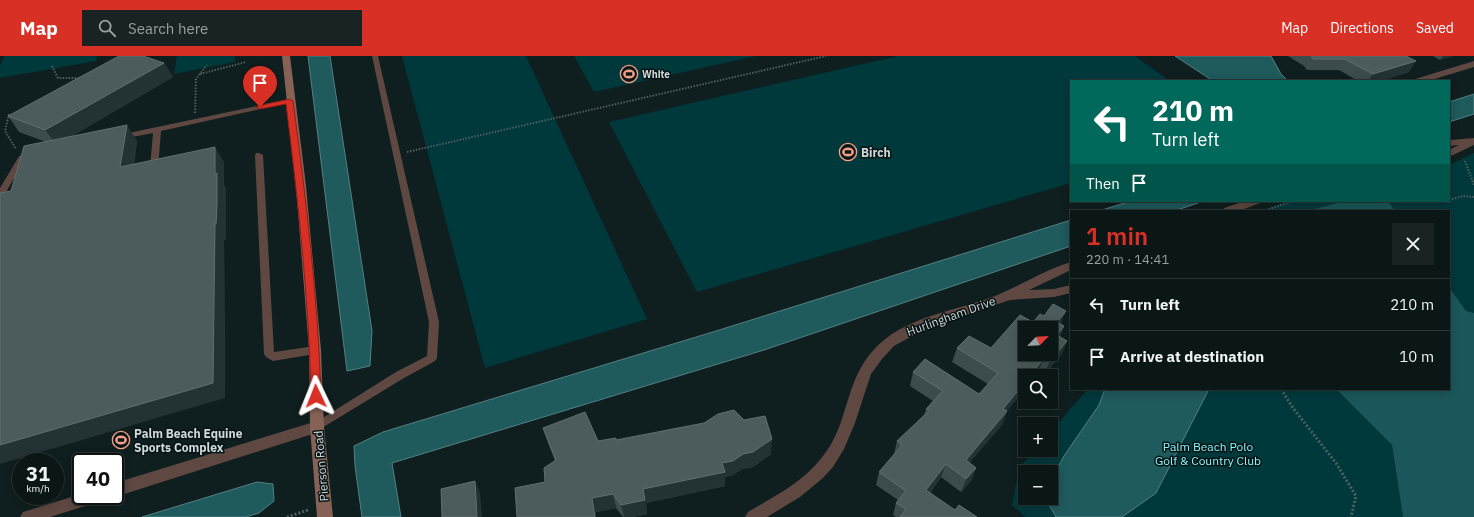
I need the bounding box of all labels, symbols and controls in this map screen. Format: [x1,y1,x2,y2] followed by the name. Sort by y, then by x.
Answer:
[82,10,362,46] search box
[20,16,58,40] text: Map
[96,17,118,39] icon: search
[128,19,208,38] text: Search here
[1281,19,1308,37] text: Map
[1330,19,1394,37] text: Directions
[1416,19,1454,37] text: Saved
[619,64,639,84] sports icon: White
[243,66,277,107] pin
[642,68,670,81] place label: White
[249,72,271,94] icon: arrive
[1152,92,1234,129] text: 210 m
[1086,96,1138,148] icon: left
[1152,128,1220,151] text: Turn left
[838,142,858,162] sports icon: Birch
[861,145,891,160] place label: Birch
[1128,172,1150,194] icon: arrive
[1086,174,1120,193] text: Then
[1086,220,1148,252] text: 1 min
[1392,223,1434,265] button: close
[1086,251,1169,268] text: 220 m · 14:41
[904,293,998,339] street label: Hurlingham Drive
[1086,294,1108,316] icon: left
[1120,295,1180,314] text: Turn left
[1390,295,1434,314] text: 210 m
[1018,321,1058,361] north arrow
[1018,321,1058,505] map controls
[1086,346,1108,368] icon: arrive
[1120,347,1264,366] text: Arrive at destination
[1399,347,1434,366] text: 10 m
[1018,369,1058,409] button: search
[295,375,337,417] position arrow
[1018,417,1058,457] button: +
[134,426,243,455] place label: Palm Beach Equine Sports Complex
[111,430,131,450] sports icon: Palm Beach Equine Sports Complex
[310,430,332,502] street label: Pierson Road
[1155,439,1261,468] park label: Palm Beach Polo Golf & Country Club
[72,453,124,505] speed limit sign: 40
[26,460,50,487] text: 31
[1018,465,1058,505] button: −
[26,482,50,495] text: km/h

